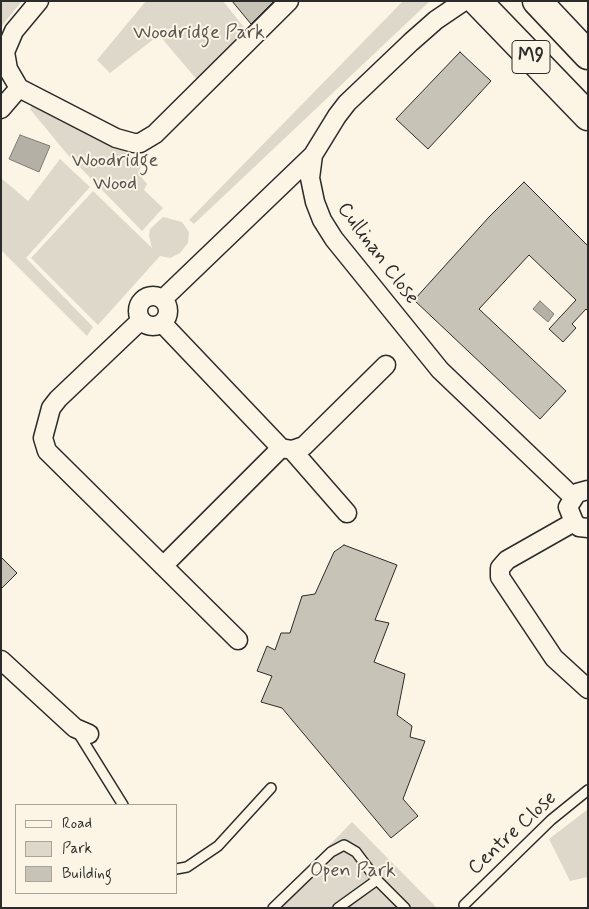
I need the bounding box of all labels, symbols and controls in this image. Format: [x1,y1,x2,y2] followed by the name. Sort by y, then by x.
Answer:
[133,22,265,46] park label: Woodridge Park
[512,41,550,74] road number: M9
[72,150,158,197] park label: Woodridge Wood
[331,198,423,310] street label: Cullinan Close
[464,787,562,881] street label: Centre Close
[15,804,178,894] legend
[62,814,92,834] text: Road
[62,839,92,859] text: Park
[310,860,396,884] park label: Open Park
[62,864,112,884] text: Building

